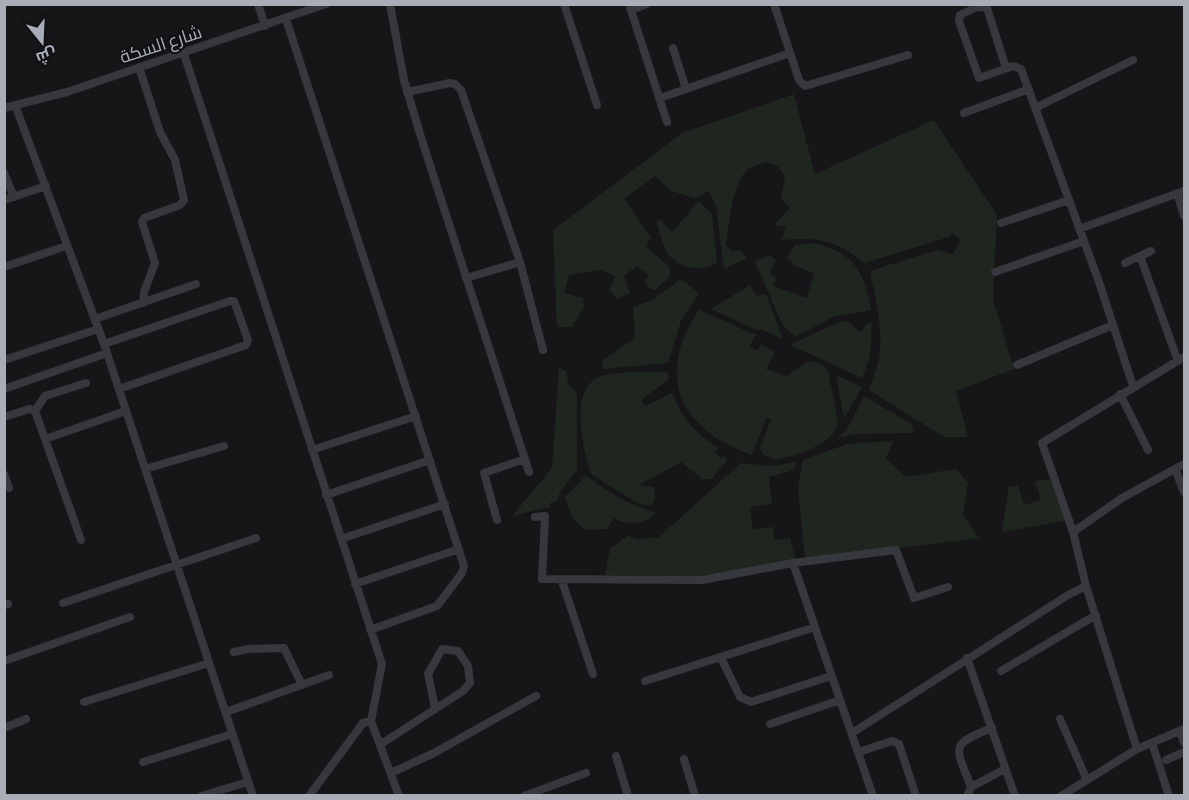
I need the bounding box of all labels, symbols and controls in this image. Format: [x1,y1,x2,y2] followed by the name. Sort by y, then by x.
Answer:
[12,12,72,72] north arrow
[117,22,205,69] street label: شارع السكة
[33,43,59,67] text: ش

